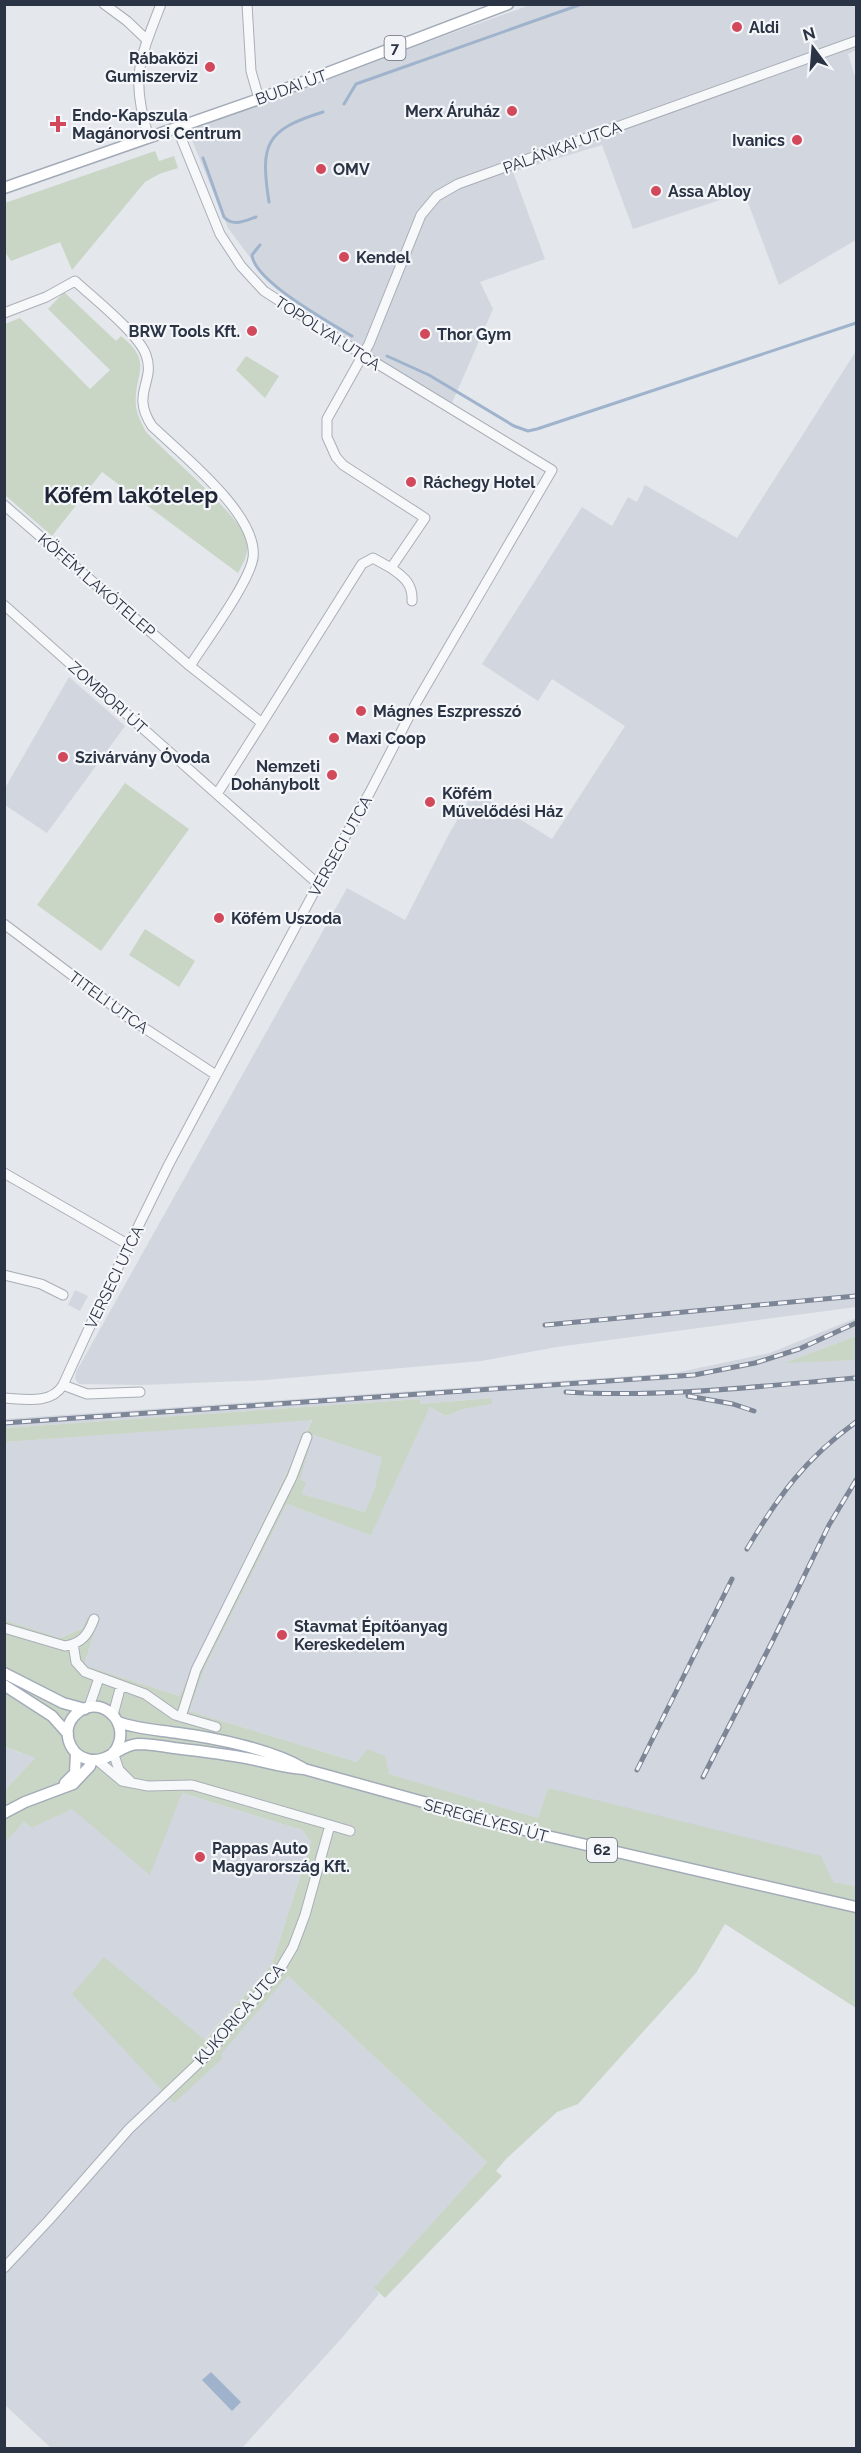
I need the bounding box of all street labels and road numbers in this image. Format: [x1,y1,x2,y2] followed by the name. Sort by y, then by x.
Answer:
[384,36,406,60] road number: 7
[253,65,330,109] street label: BUDAI ÚT
[500,116,624,178] street label: PALÁNKAI UTCA
[271,292,384,375] street label: TOPOLYAI UTCA
[34,529,160,641] street label: KÖFÉM LAKÓTELEP
[65,656,152,738] street label: ZOMBORI ÚT
[305,792,376,900] street label: VERSECI UTCA
[65,967,152,1038] street label: TITELI UTCA
[81,1222,148,1332] street label: VERSECI UTCA
[422,1794,551,1846] street label: SEREGÉLYESI ÚT
[587,1838,617,1862] road number: 62
[191,1960,288,2068] street label: KUKORICA UTCA

